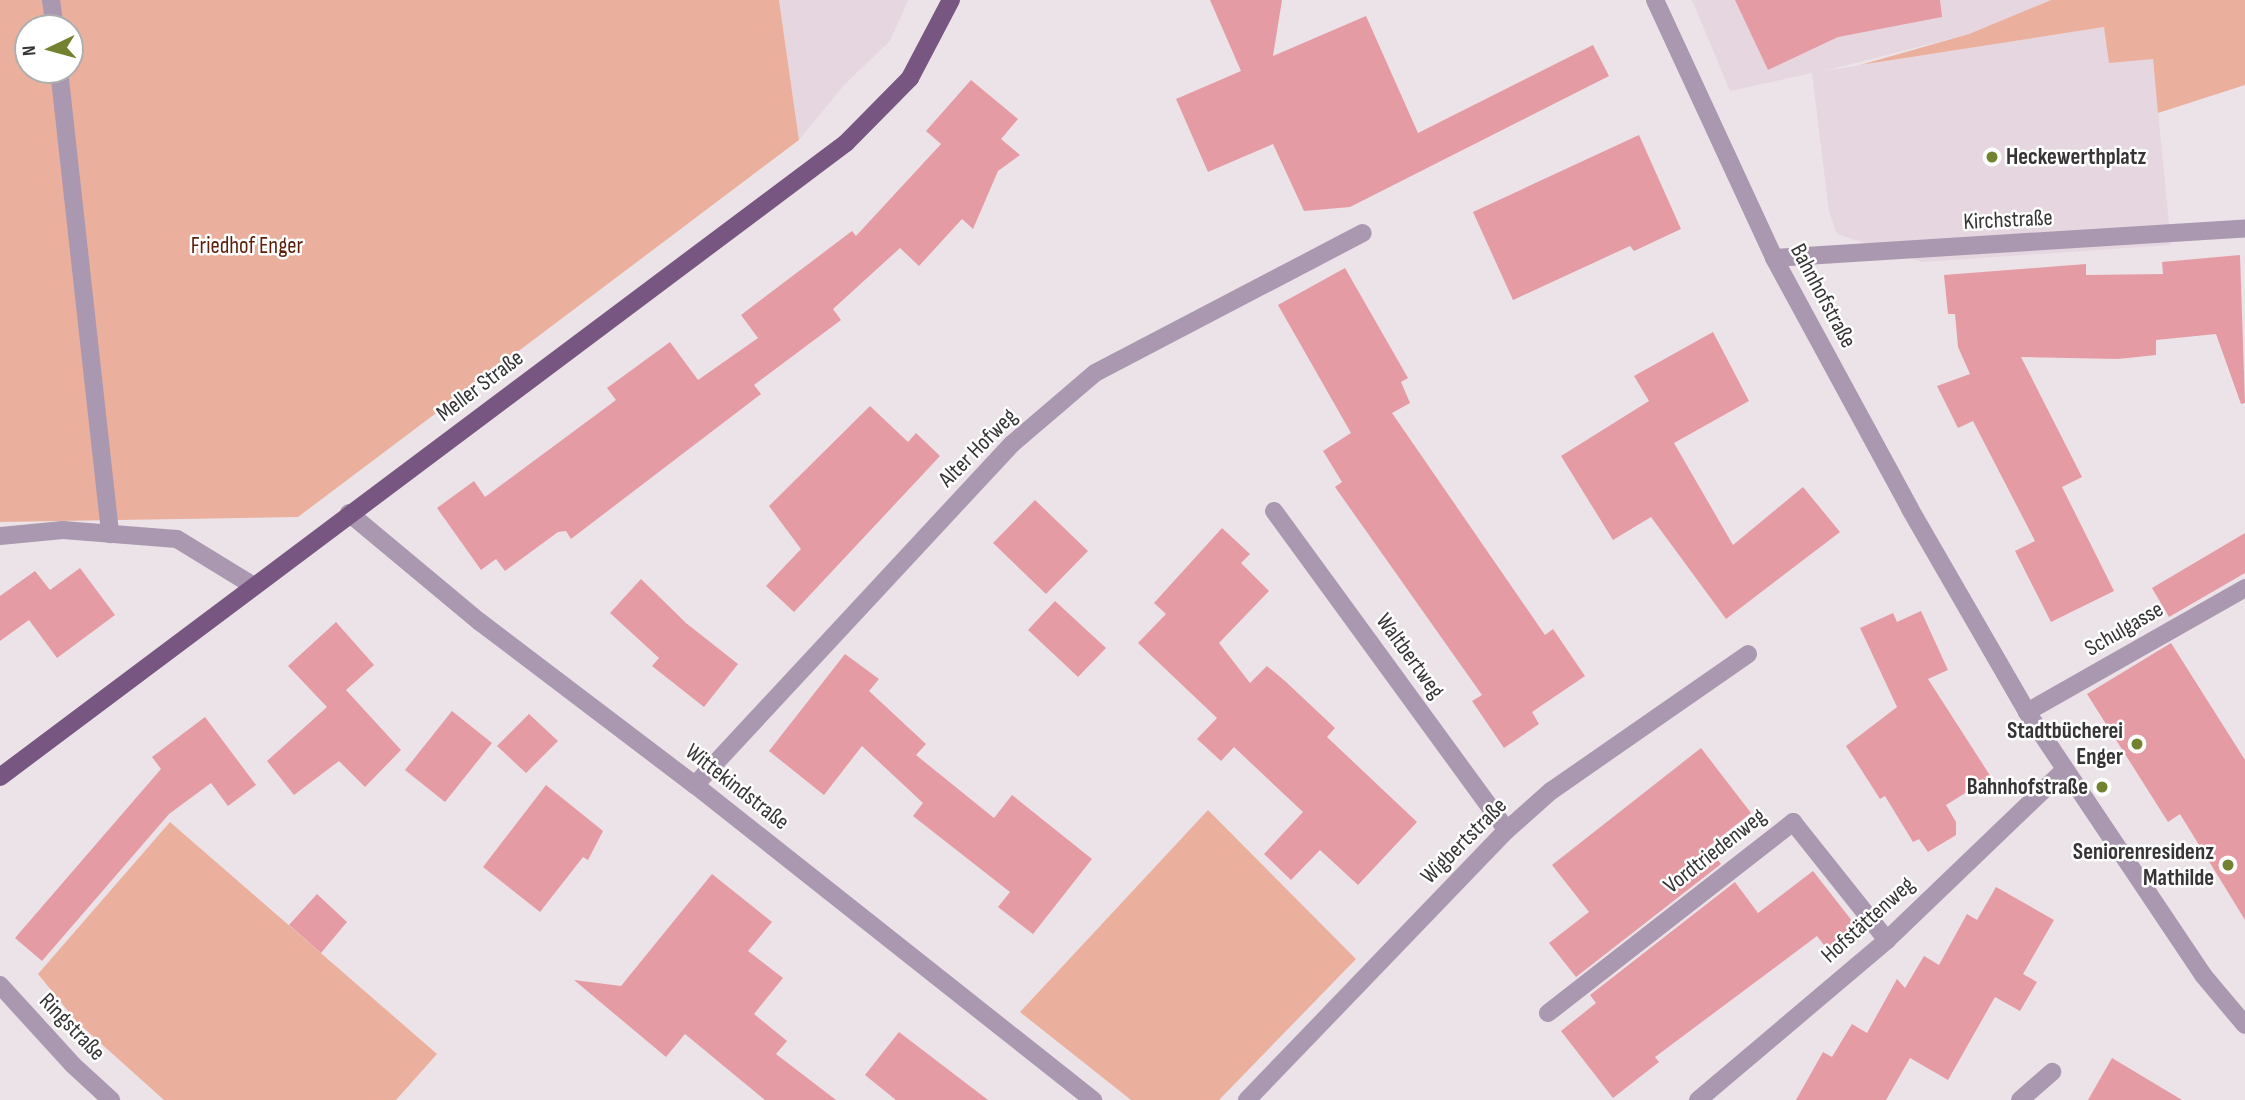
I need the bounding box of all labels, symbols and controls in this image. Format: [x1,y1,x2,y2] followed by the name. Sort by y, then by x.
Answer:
[14,14,84,84] north arrow
[18,45,41,57] text: N
[2006,143,2146,171] place label: Heckewerthplatz
[1984,149,2000,165] marker: Heckewerthplatz
[1963,204,2053,236] street label: Kirchstraße
[191,232,303,260] park label: Friedhof Enger
[1784,239,1862,353] street label: Bahnhofstraße
[431,344,529,428] street label: Meller Straße
[933,403,1023,493] street label: Alter Hofweg
[2080,596,2168,662] street label: Schulgasse
[1370,608,1450,704] street label: Waltbertweg
[2007,717,2123,771] place label: Stadtbücherei Enger
[2129,736,2145,752] marker: Stadtbücherei Enger
[680,738,794,836] street label: Wittekindstraße
[1967,773,2088,801] place label: Bahnhofstraße
[2094,779,2110,795] marker: Bahnhofstraße
[1415,792,1513,890] street label: Wigbertstraße
[1658,803,1772,899] street label: Vordtriedenweg
[2073,838,2214,892] place label: Seniorenresidenz Mathilde
[2220,857,2236,873] marker: Seniorenresidenz Mathilde
[1816,871,1920,969] street label: Hofstättenweg
[33,987,111,1067] street label: Ringstraße

